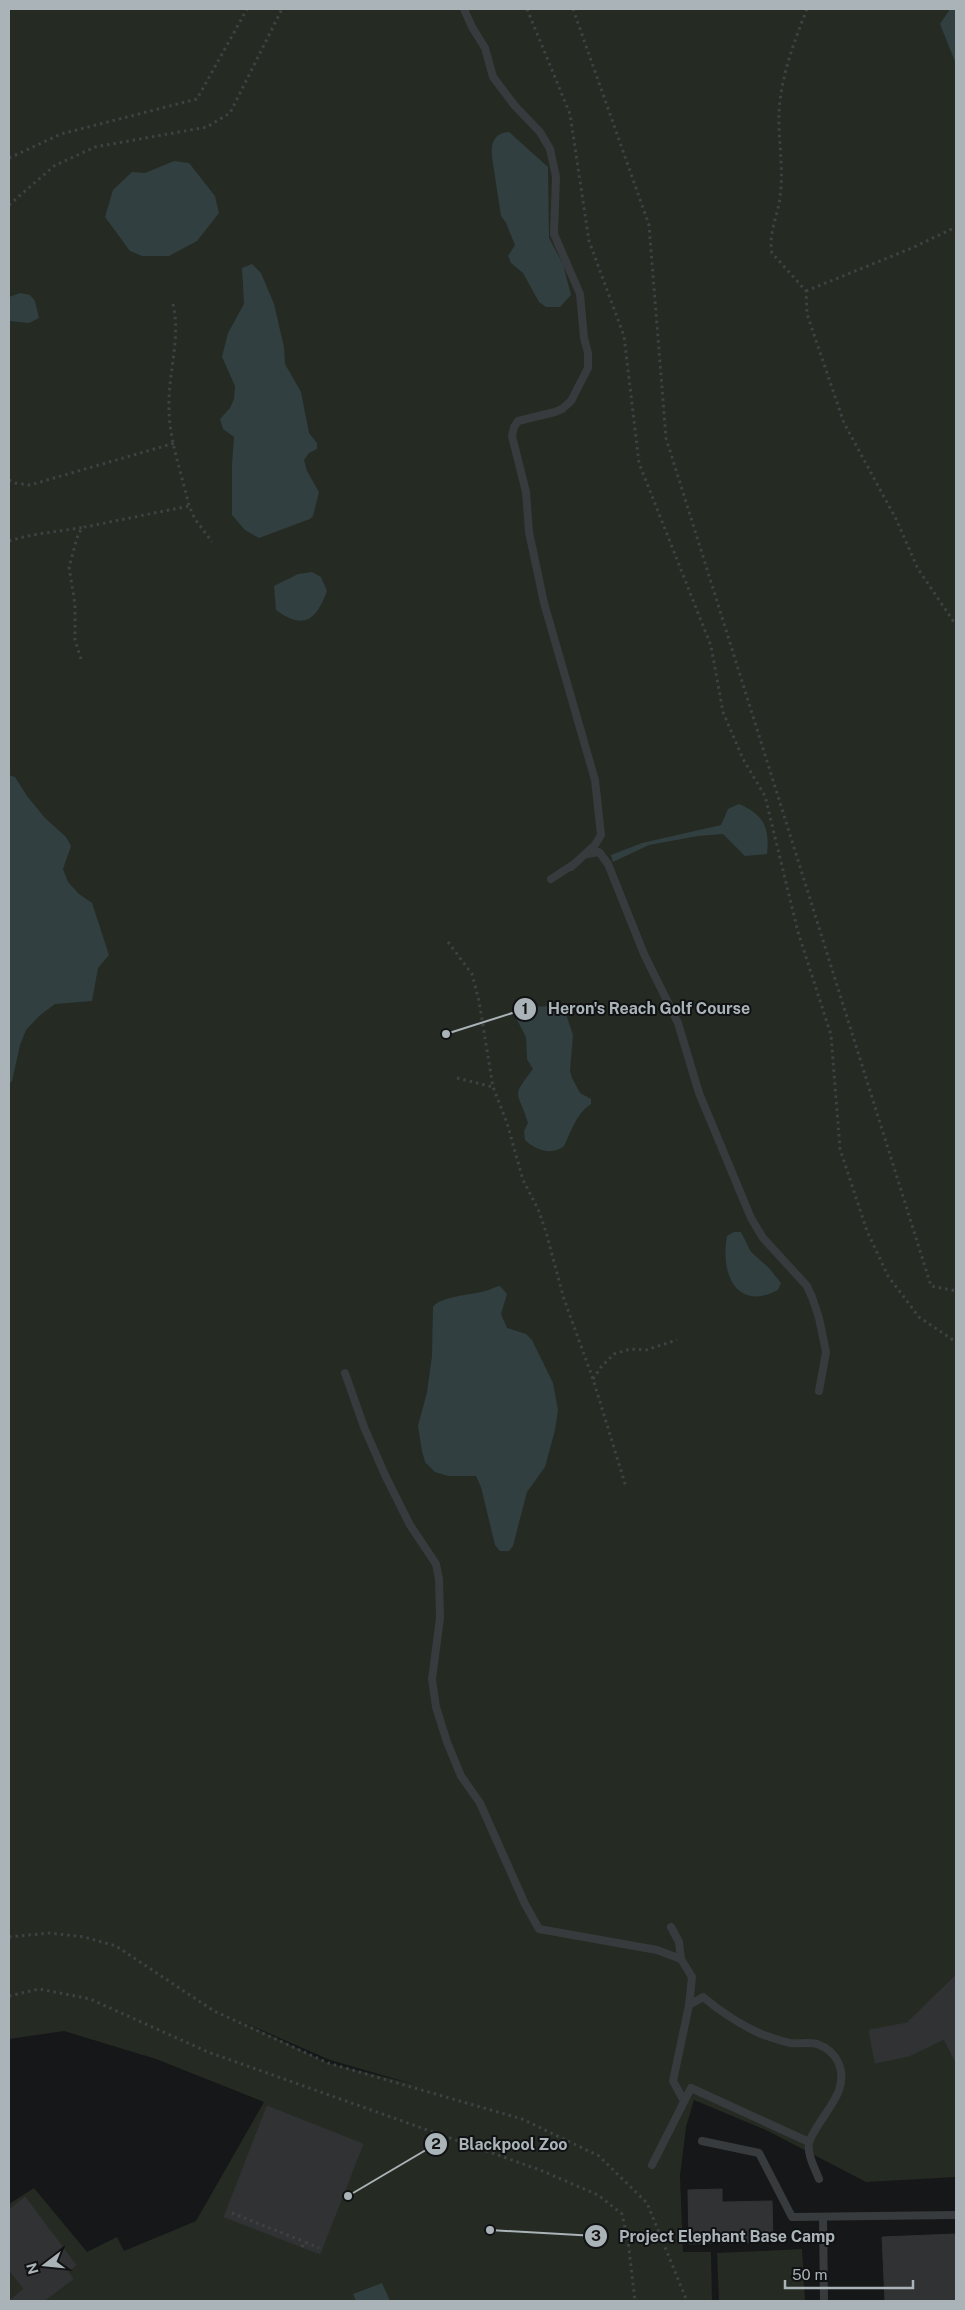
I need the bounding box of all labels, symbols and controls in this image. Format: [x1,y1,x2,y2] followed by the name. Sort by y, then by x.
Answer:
[513,993,760,1024] callout: Heron's Reach Golf Course
[548,999,750,1018] text: Heron's Reach Golf Course
[522,1000,528,1017] text: 1
[424,2129,578,2160] callout: Blackpool Zoo
[431,2135,441,2152] text: 2
[458,2135,568,2154] text: Blackpool Zoo
[584,2220,845,2251] callout: Project Elephant Base Camp
[591,2227,601,2244] text: 3
[619,2227,835,2246] text: Project Elephant Base Camp
[20,2240,70,2290] north arrow
[785,2258,912,2290] scale bar
[23,2261,42,2276] text: N
[792,2266,827,2283] text: 50 m

